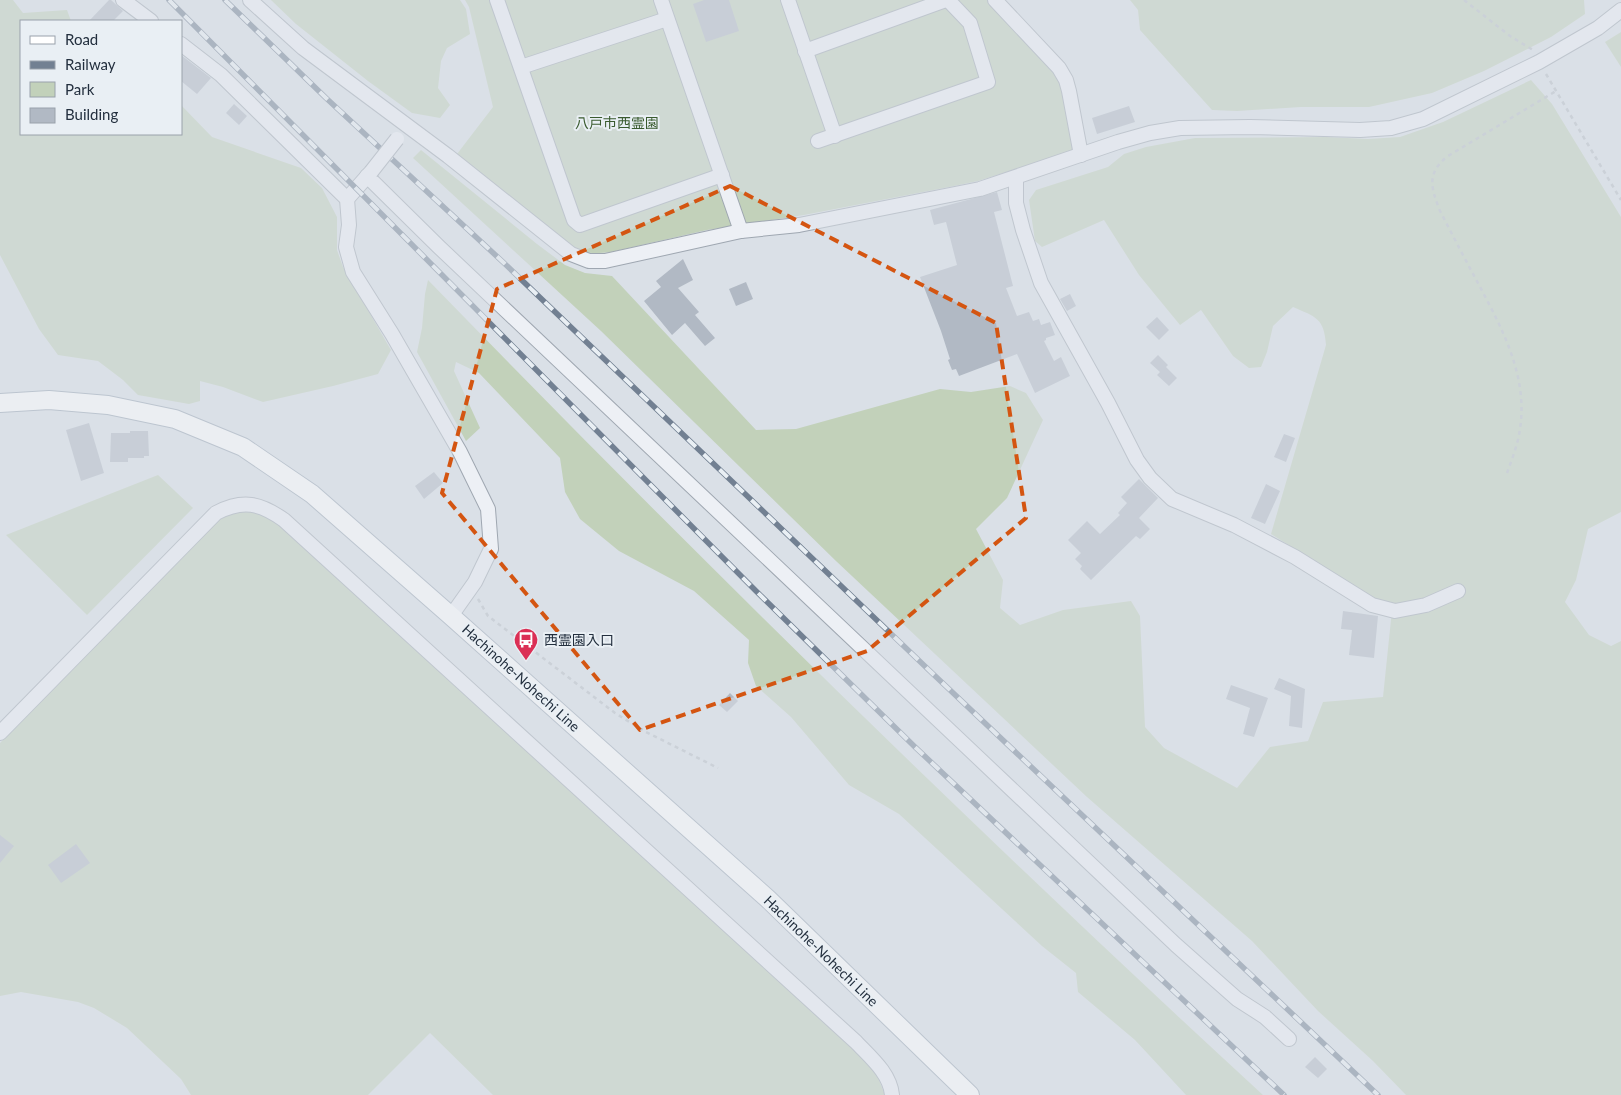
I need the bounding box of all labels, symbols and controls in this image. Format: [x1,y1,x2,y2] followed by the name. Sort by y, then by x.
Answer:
[20,20,182,135] legend
[65,30,98,48] text: Road
[65,55,116,73] text: Railway
[65,80,95,98] text: Park
[65,105,118,123] text: Building
[575,114,659,131] park label: 八戸市西霊園
[459,620,584,735] street label: Hachinohe-Nohechi Line
[513,627,539,661] bus stop icon: 西霊園入口
[544,631,614,648] place label: 西霊園入口
[761,892,882,1010] street label: Hachinohe-Nohechi Line

